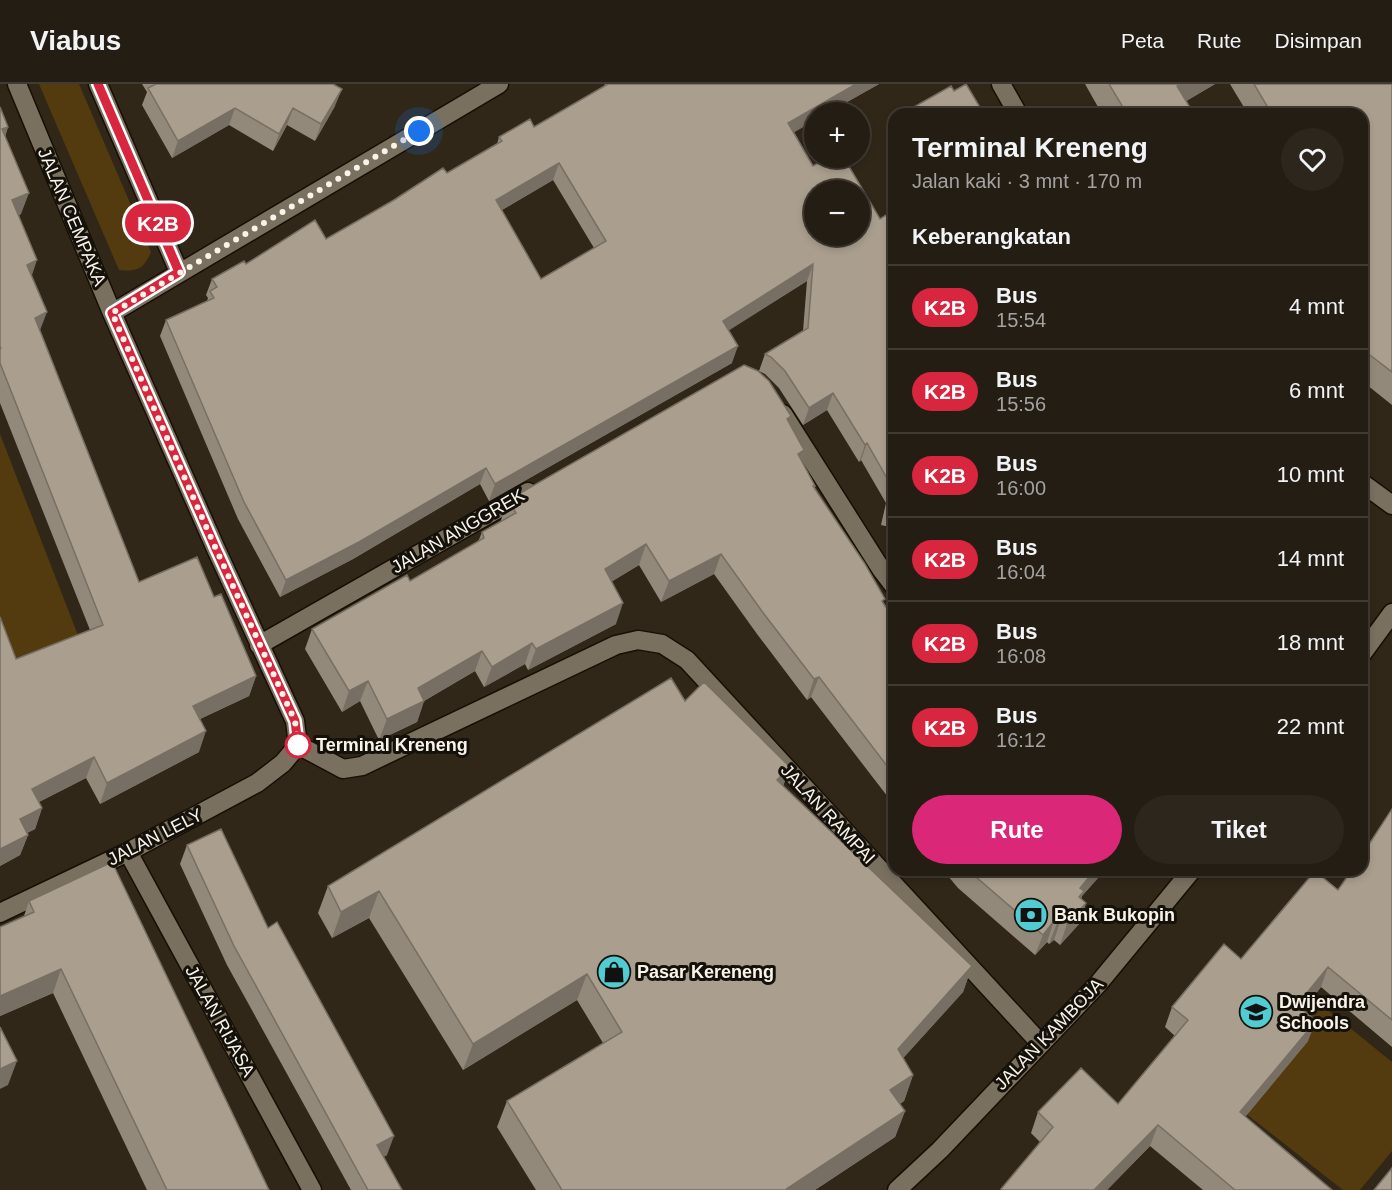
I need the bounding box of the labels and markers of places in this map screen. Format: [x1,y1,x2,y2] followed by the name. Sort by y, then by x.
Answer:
[285,732,311,758] marker: Terminal Kreneng
[316,735,468,755] place label: Terminal Kreneng
[1013,897,1049,933] bank icon: Bank Bukopin
[1054,905,1175,925] place label: Bank Bukopin
[596,954,632,990] shop icon: Pasar Kereneng
[637,962,774,982] place label: Pasar Kereneng
[1279,992,1366,1033] place label: Dwijendra Schools
[1238,994,1274,1030] school or university icon: Dwijendra Schools

